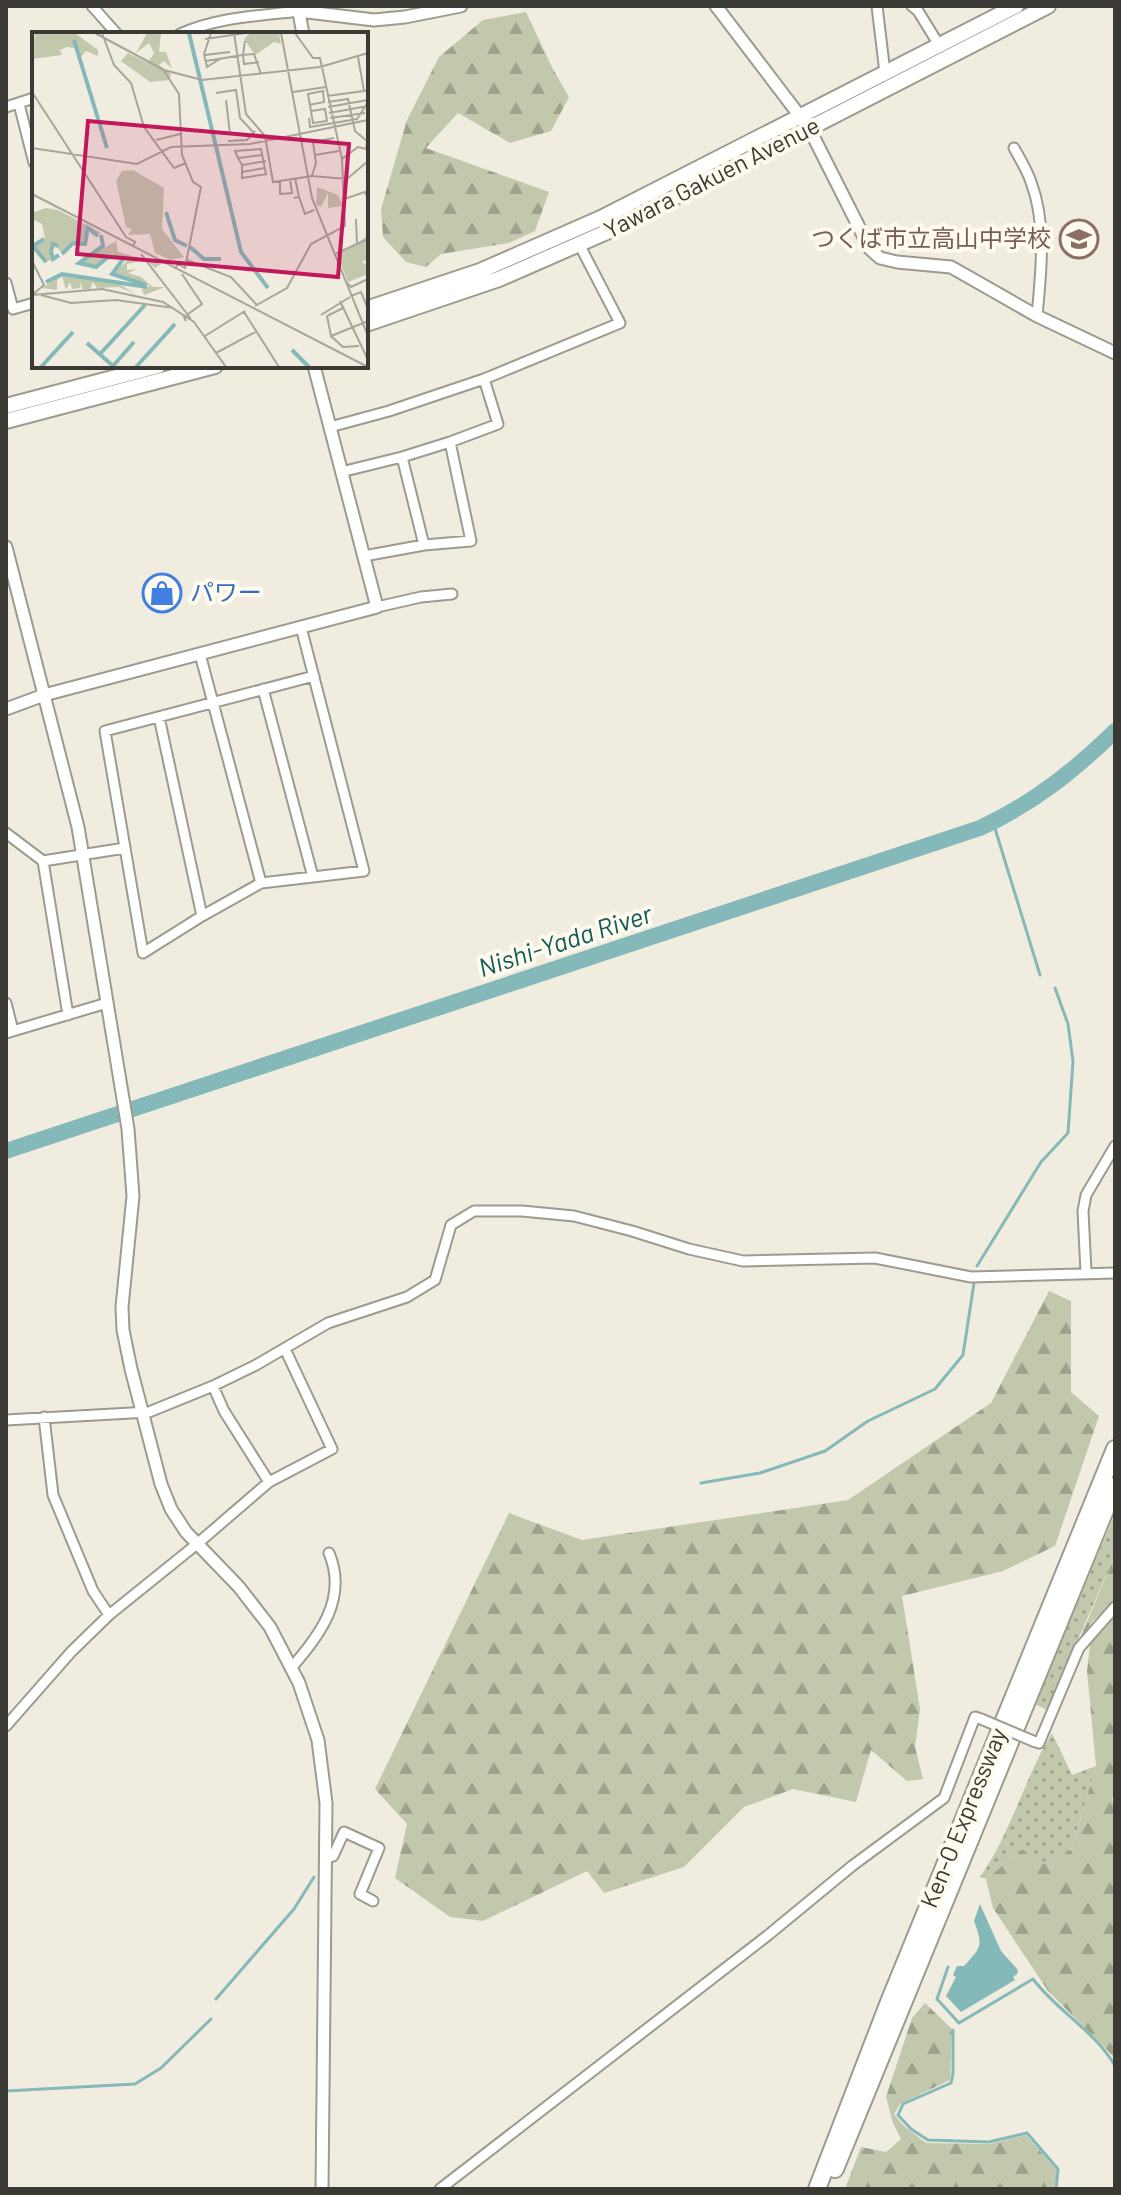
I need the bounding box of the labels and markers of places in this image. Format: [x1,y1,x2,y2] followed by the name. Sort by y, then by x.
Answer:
[1058,218,1100,260] school or university icon: つくば市立高山中学校
[811,223,1051,252] place label: つくば市立高山中学校
[141,572,183,614] shop icon: パワー
[190,577,262,606] place label: パワー

